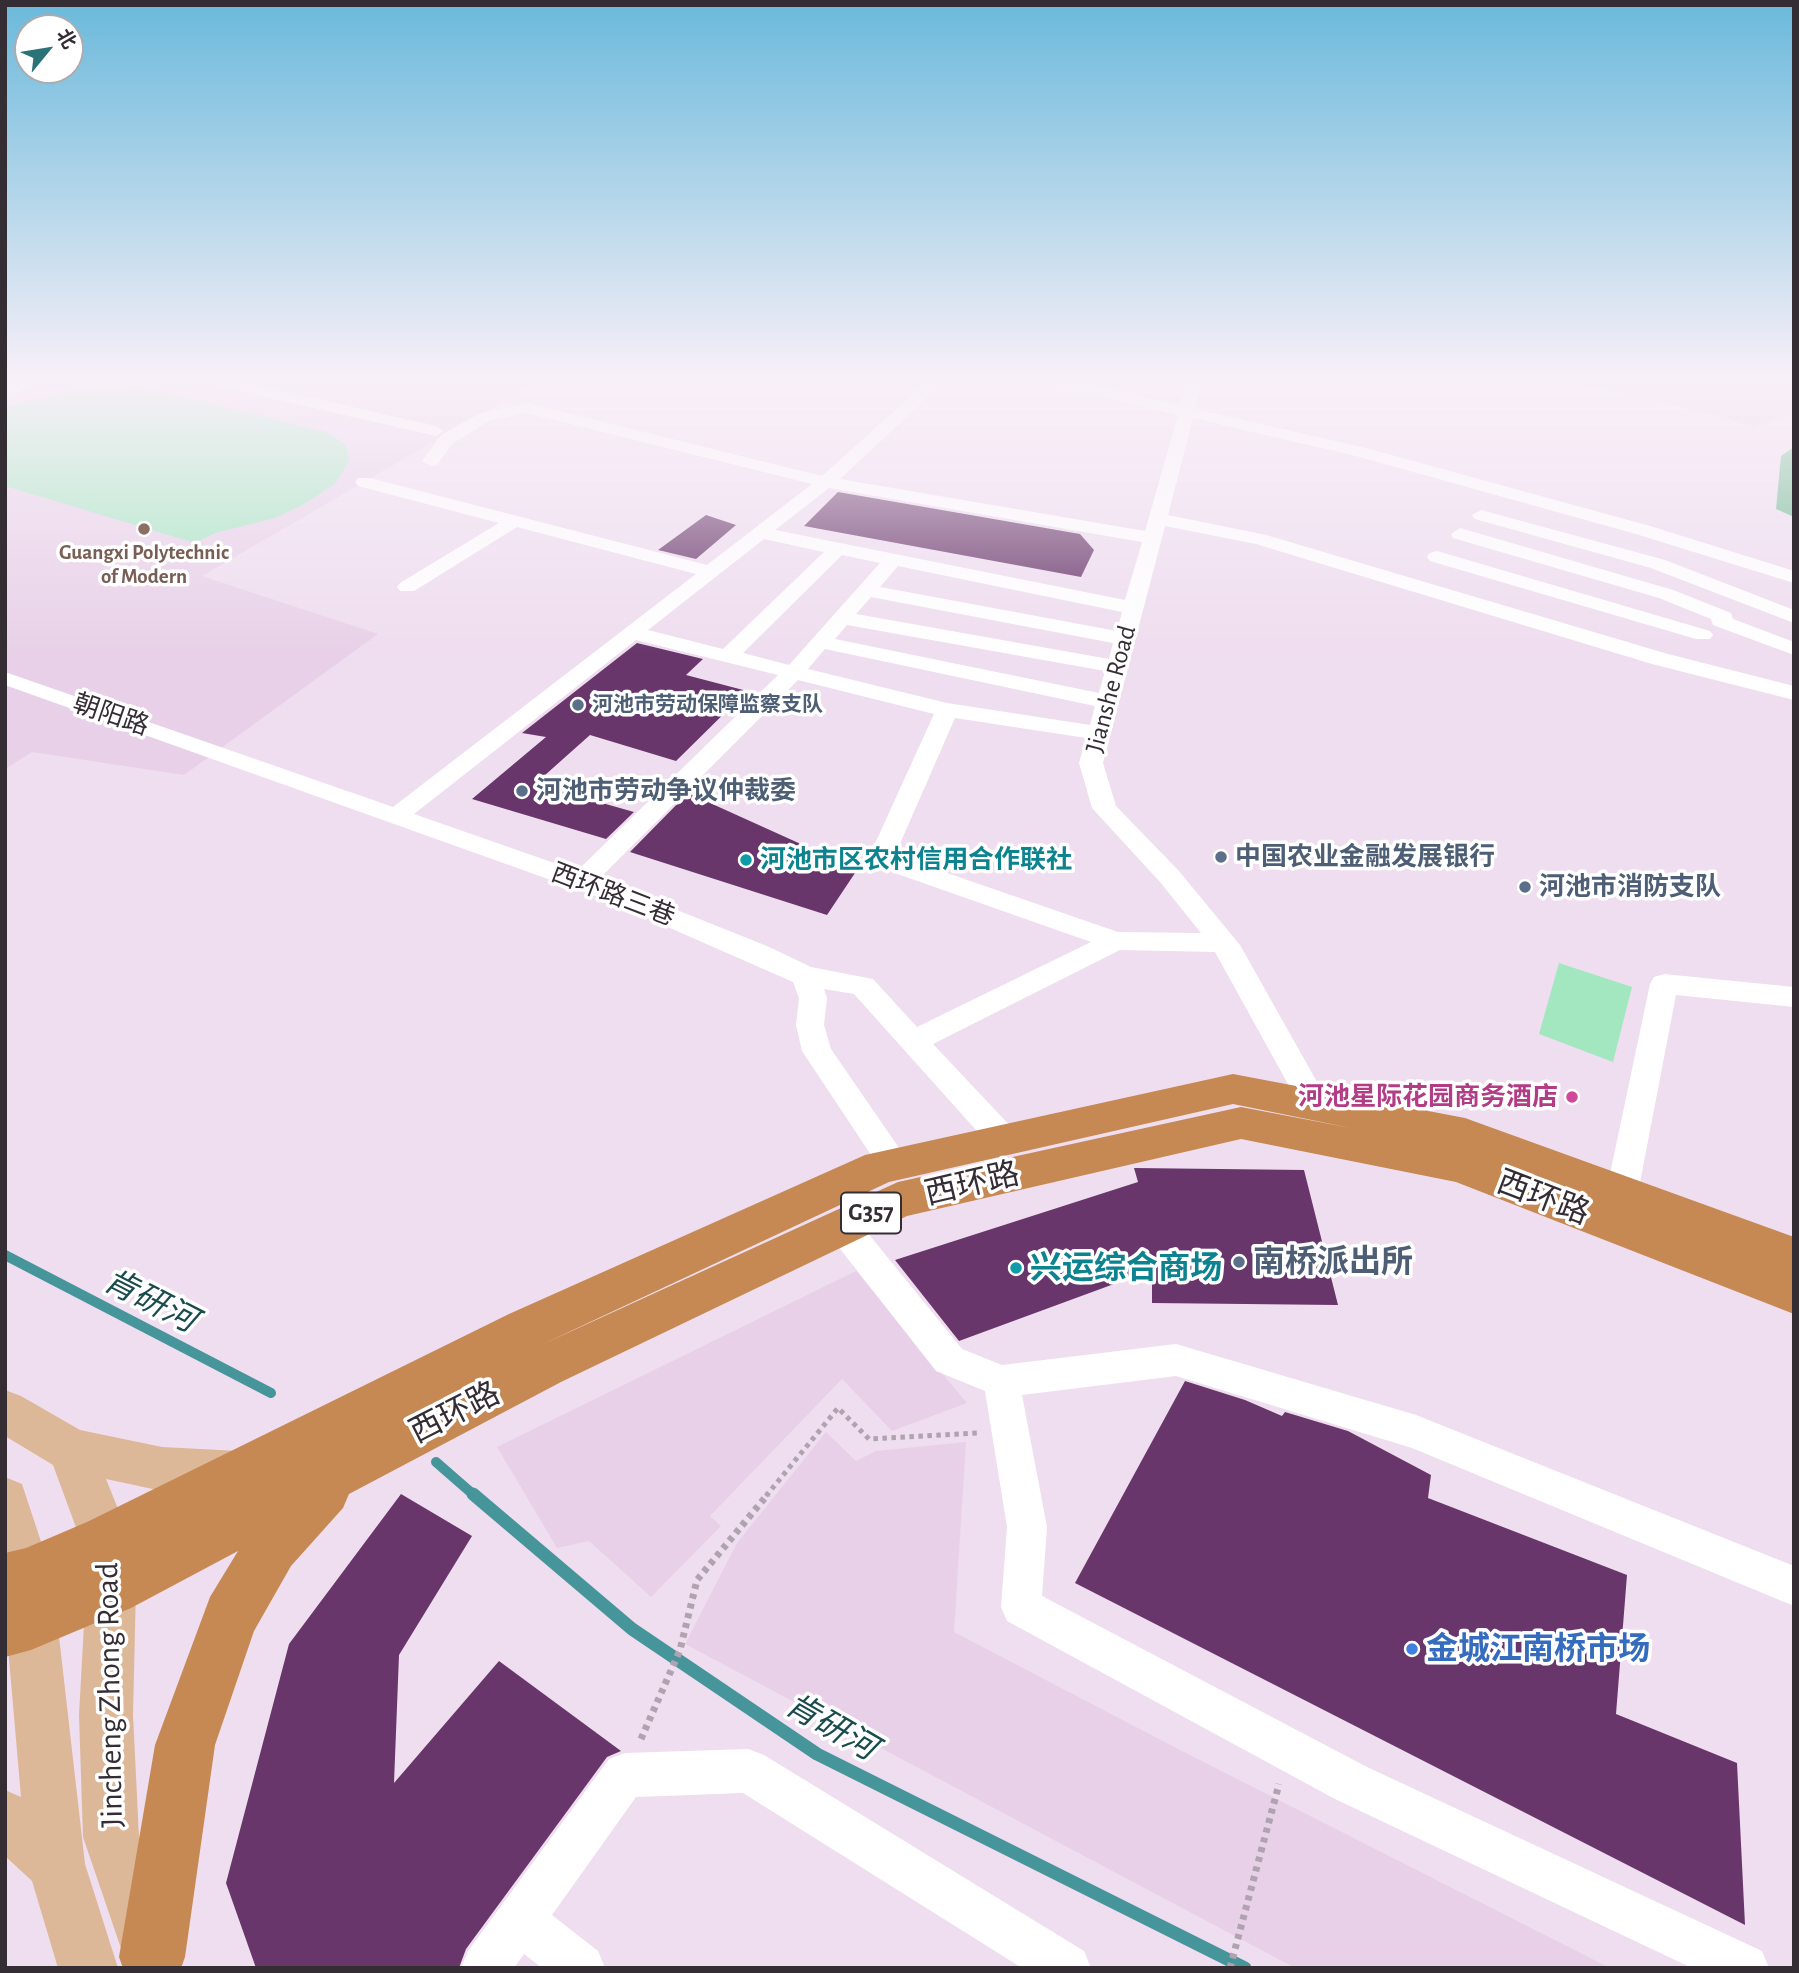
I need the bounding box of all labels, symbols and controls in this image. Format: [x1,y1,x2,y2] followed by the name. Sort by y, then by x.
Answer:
[14,14,84,84] north arrow
[53,26,79,52] text: 北
[136,521,152,537] marker: Guangxi Polytechnic of Modern
[59,540,229,590] place label: Guangxi Polytechnic of Modern
[1079,622,1143,756] street label: Jianshe Road
[69,688,153,742] street label: 朝阳路
[592,692,823,718] place label: 河池市劳动保障监察支队
[570,697,586,713] marker: 河池市劳动保障监察支队
[536,775,796,807] place label: 河池市劳动争议仲裁委
[514,783,530,799] marker: 河池市劳动争议仲裁委
[1235,841,1495,873] place label: 中国农业金融发展银行
[760,844,1072,876] place label: 河池市区农村信用合作联社
[1213,849,1229,865] marker: 中国农业金融发展银行
[738,852,754,868] marker: 河池市区农村信用合作联社
[547,857,679,933] street label: 西环路三巷
[1539,871,1721,903] place label: 河池市消防支队
[1517,879,1533,895] marker: 河池市消防支队
[1298,1081,1558,1113] place label: 河池星际花园商务酒店
[1564,1089,1580,1105] marker: 河池星际花园商务酒店
[921,1154,1023,1214] street label: 西环路
[1491,1163,1595,1233] street label: 西环路
[841,1192,901,1233] road number: G357
[1253,1243,1413,1281] place label: 南桥派出所
[1030,1249,1222,1287] place label: 兴运综合商场
[1231,1254,1247,1270] marker: 南桥派出所
[1008,1260,1024,1276] marker: 兴运综合商场
[97,1261,203,1341] water label: 肯研河
[404,1374,506,1452] street label: 西环路
[88,1562,132,1828] street label: Jincheng Zhong Road
[1426,1630,1650,1668] place label: 金城江南桥市场
[1404,1641,1420,1657] marker: 金城江南桥市场
[778,1685,884,1769] water label: 肯研河

